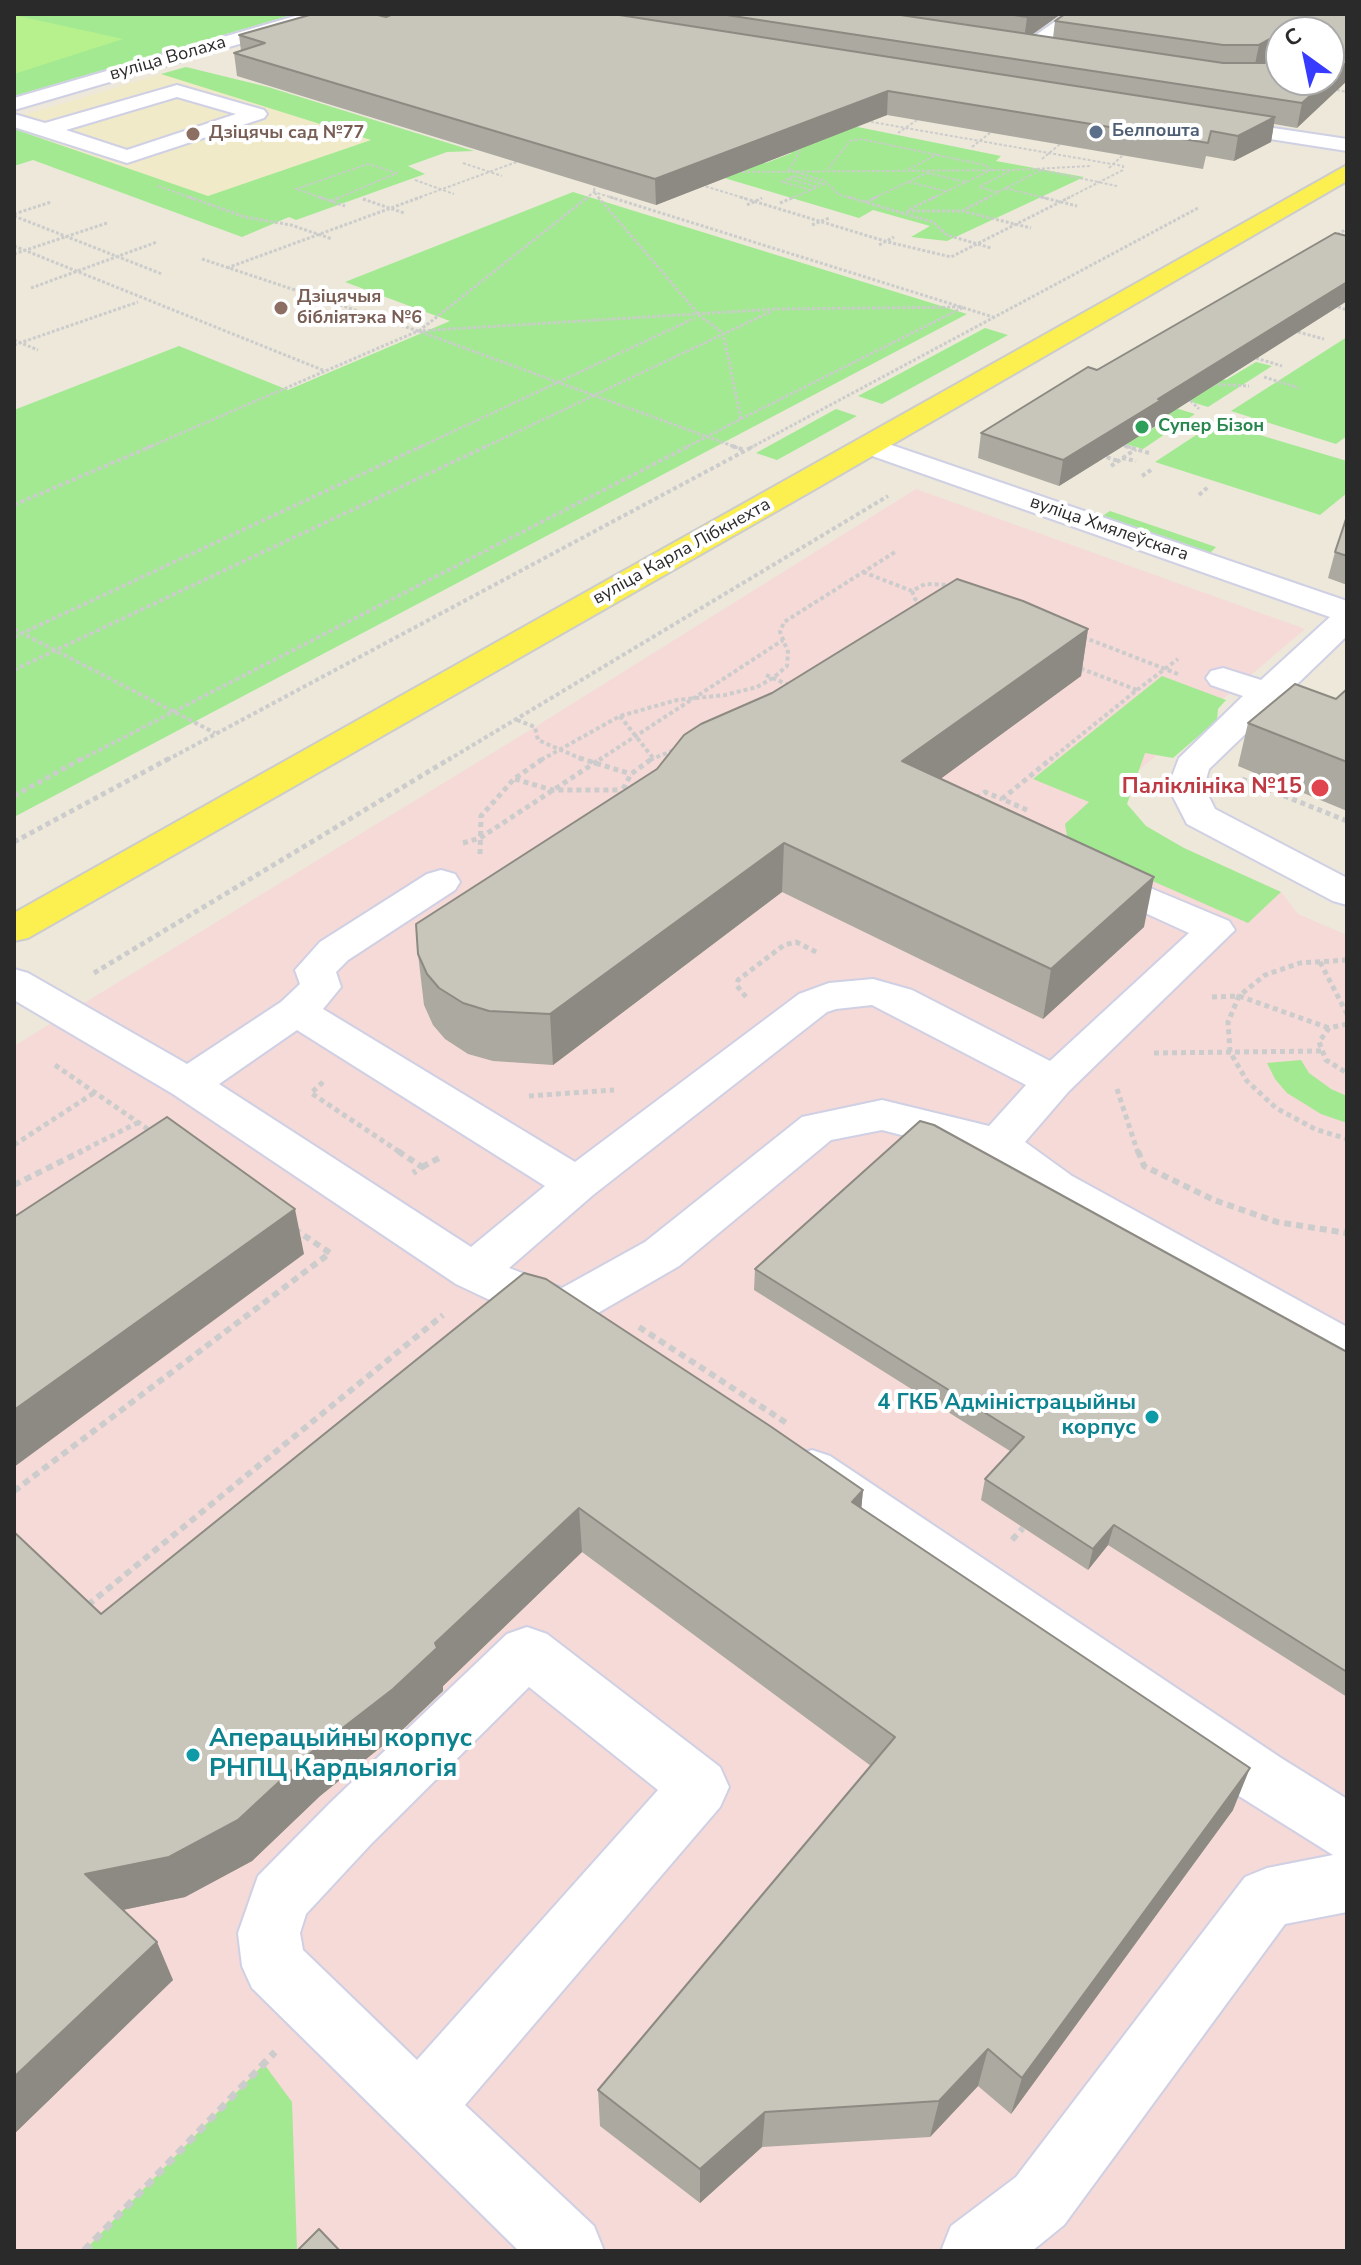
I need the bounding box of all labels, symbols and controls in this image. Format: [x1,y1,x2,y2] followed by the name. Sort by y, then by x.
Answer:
[1265,16,1345,96] north arrow
[1279,21,1307,54] text: С
[107,32,229,86] street label: вуліца Волаха
[1112,121,1200,143] place label: Белпошта
[209,123,364,145] place label: Дзіцячы сад №77
[1087,123,1105,141] marker: Белпошта
[184,125,202,143] marker: Дзіцячы сад №77
[297,287,422,330] place label: Дзіцячыя бібліятэка №6
[272,299,290,317] marker: Дзіцячыя бібліятэка №6
[1158,416,1264,438] place label: Супер Бізон
[1133,418,1151,436] marker: Супер Бізон
[1027,492,1191,566] street label: вуліца Хмялеўскага
[589,494,775,610] street label: вуліца Карла Лібкнехта
[1122,775,1302,801] place label: Паліклініка №15
[1309,777,1331,799] marker: Паліклініка №15
[877,1391,1136,1442] place label: 4 ГКБ Адміністрацыйны корпус
[1143,1408,1161,1426] marker: 4 ГКБ Адміністрацыйны корпус
[209,1724,472,1786] place label: Аперацыйны корпус РНПЦ Кардыялогія
[184,1746,202,1764] marker: Аперацыйны корпус РНПЦ Кардыялогія

